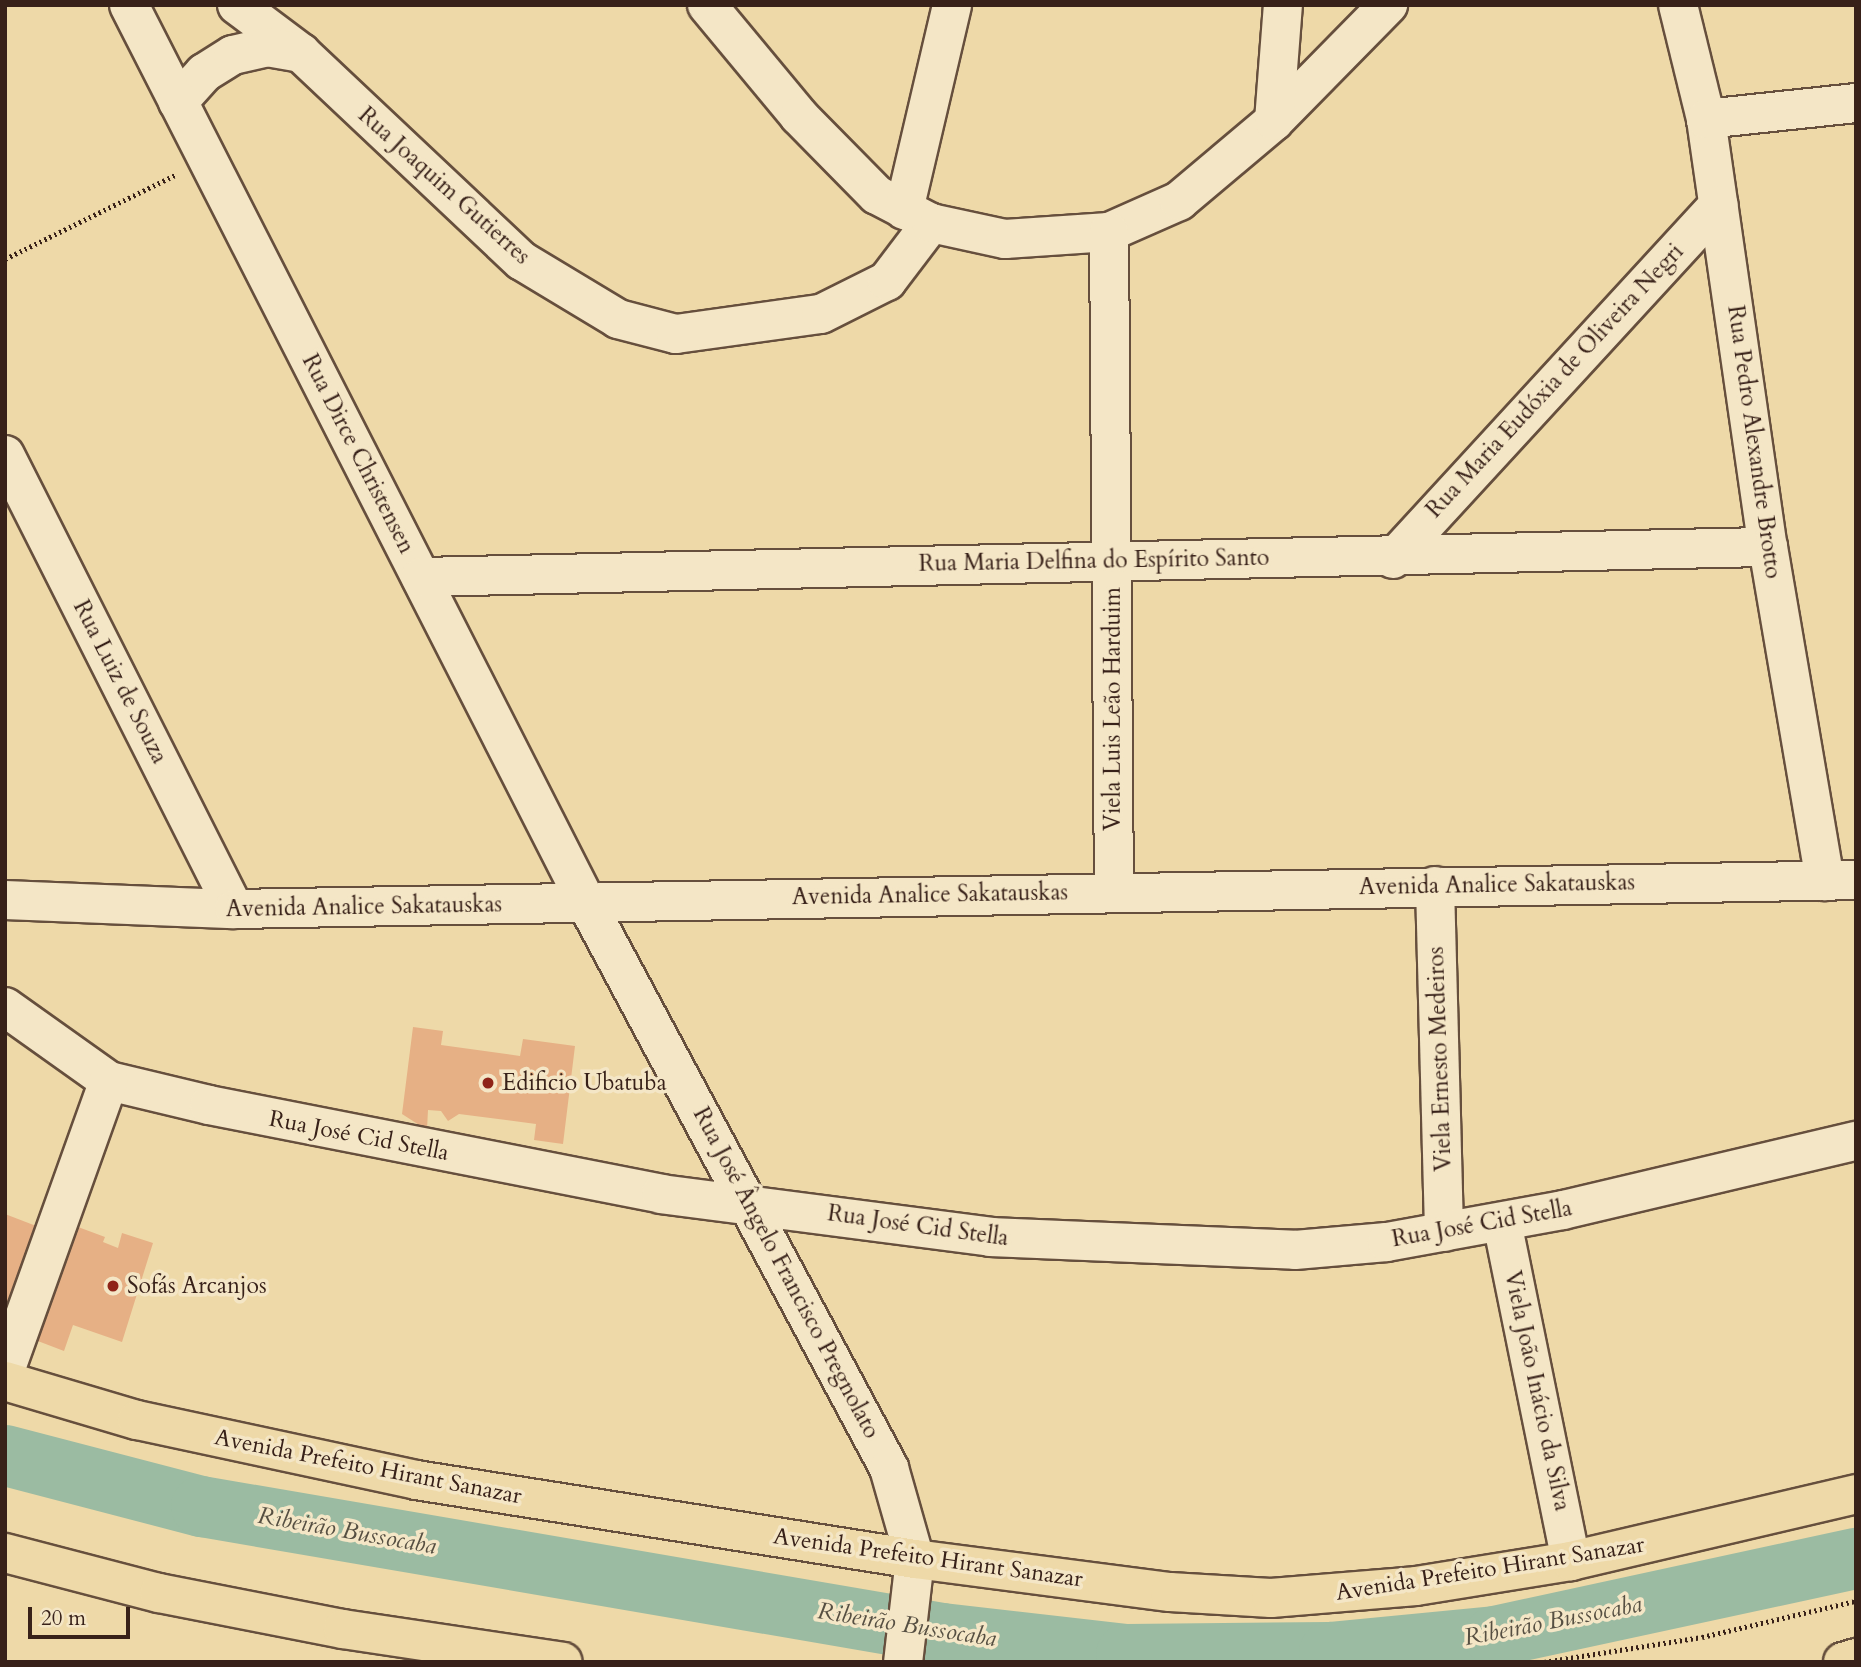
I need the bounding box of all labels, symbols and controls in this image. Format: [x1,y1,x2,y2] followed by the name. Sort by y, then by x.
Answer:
[352,102,536,270] street label: Rua Joaquim Gutierres
[1421,238,1689,524] street label: Rua Maria Eudóxia de Oliveira Negri
[1721,304,1787,580] street label: Rua Pedro Alexandre Brotto
[296,350,420,558] street label: Rua Dirce Christensen
[918,544,1270,578] street label: Rua Maria Delfina do Espírito Santo
[1099,587,1127,831] street label: Viela Luis Leão Harduim
[67,596,173,768] street label: Rua Luiz de Souza
[1359,869,1635,901] street label: Avenida Analice Sakatauskas
[792,879,1068,911] street label: Avenida Analice Sakatauskas
[226,891,502,923] street label: Avenida Analice Sakatauskas
[1422,946,1458,1172] street label: Viela Ernesto Medeiros
[502,1069,667,1097] place label: Edificio Ubatuba
[480,1075,496,1091] marker: Edificio Ubatuba
[687,1103,885,1443] street label: Rua José Ângelo Francisco Pregnolato
[267,1105,451,1167] street label: Rua José Cid Stella
[1390,1195,1574,1253] street label: Rua José Cid Stella
[826,1200,1010,1252] street label: Rua José Cid Stella
[1498,1268,1576,1514] street label: Viela João Inácio da Silva
[127,1272,267,1300] place label: Sofás Arcanjos
[105,1278,121,1294] marker: Sofás Arcanjos
[212,1424,524,1510] street label: Avenida Prefeito Hirant Sanazar
[255,1501,439,1561] water label: Ribeirão Bussocaba
[772,1523,1084,1593] street label: Avenida Prefeito Hirant Sanazar
[1334,1531,1646,1607] street label: Avenida Prefeito Hirant Sanazar
[1462,1590,1644,1652] water label: Ribeirão Bussocaba
[32,1594,133,1638] scale bar
[815,1597,999,1653] water label: Ribeirão Bussocaba
[41,1604,86,1633] text: 20 m

